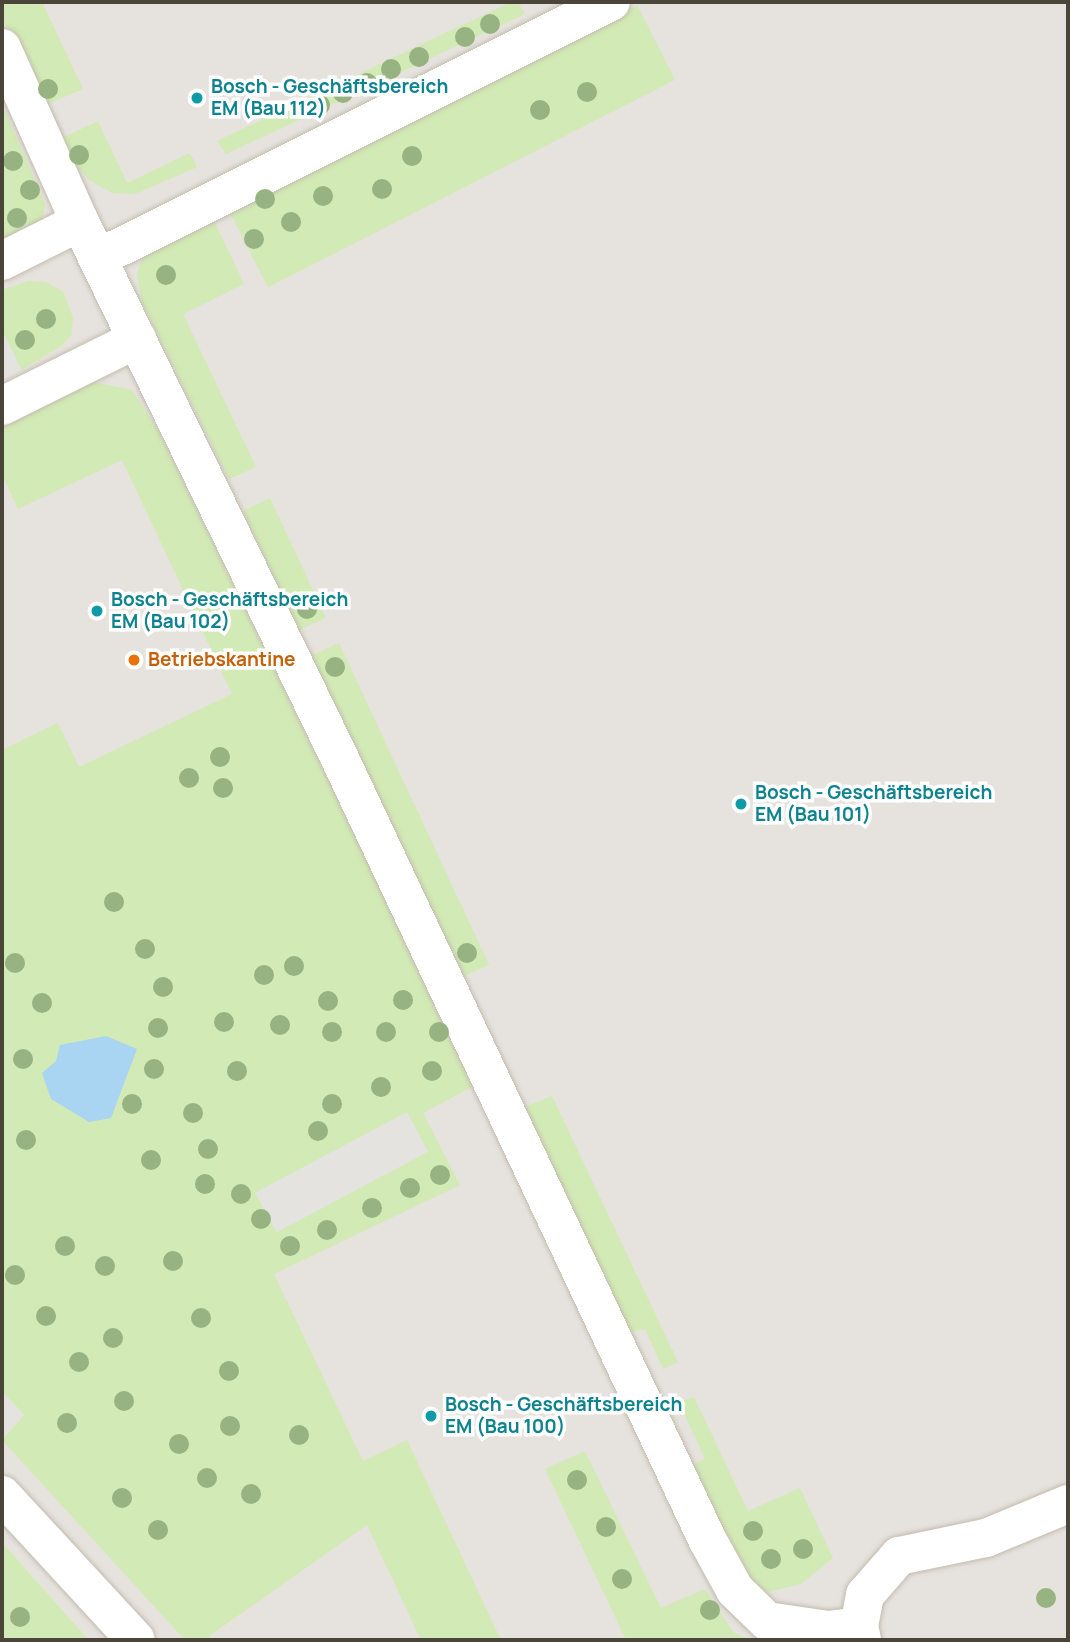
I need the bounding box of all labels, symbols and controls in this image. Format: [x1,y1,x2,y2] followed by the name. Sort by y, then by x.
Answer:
[211,76,448,120] place label: Bosch - Geschäftsbereich EM (Bau 112)
[189,90,205,106] marker: Bosch - Geschäftsbereich EM (Bau 112)
[111,589,348,633] place label: Bosch - Geschäftsbereich EM (Bau 102)
[89,603,105,619] marker: Bosch - Geschäftsbereich EM (Bau 102)
[148,649,296,671] place label: Betriebskantine
[126,652,142,668] marker: Betriebskantine
[755,782,992,826] place label: Bosch - Geschäftsbereich EM (Bau 101)
[733,796,749,812] marker: Bosch - Geschäftsbereich EM (Bau 101)
[445,1394,682,1438] place label: Bosch - Geschäftsbereich EM (Bau 100)
[423,1408,439,1424] marker: Bosch - Geschäftsbereich EM (Bau 100)

